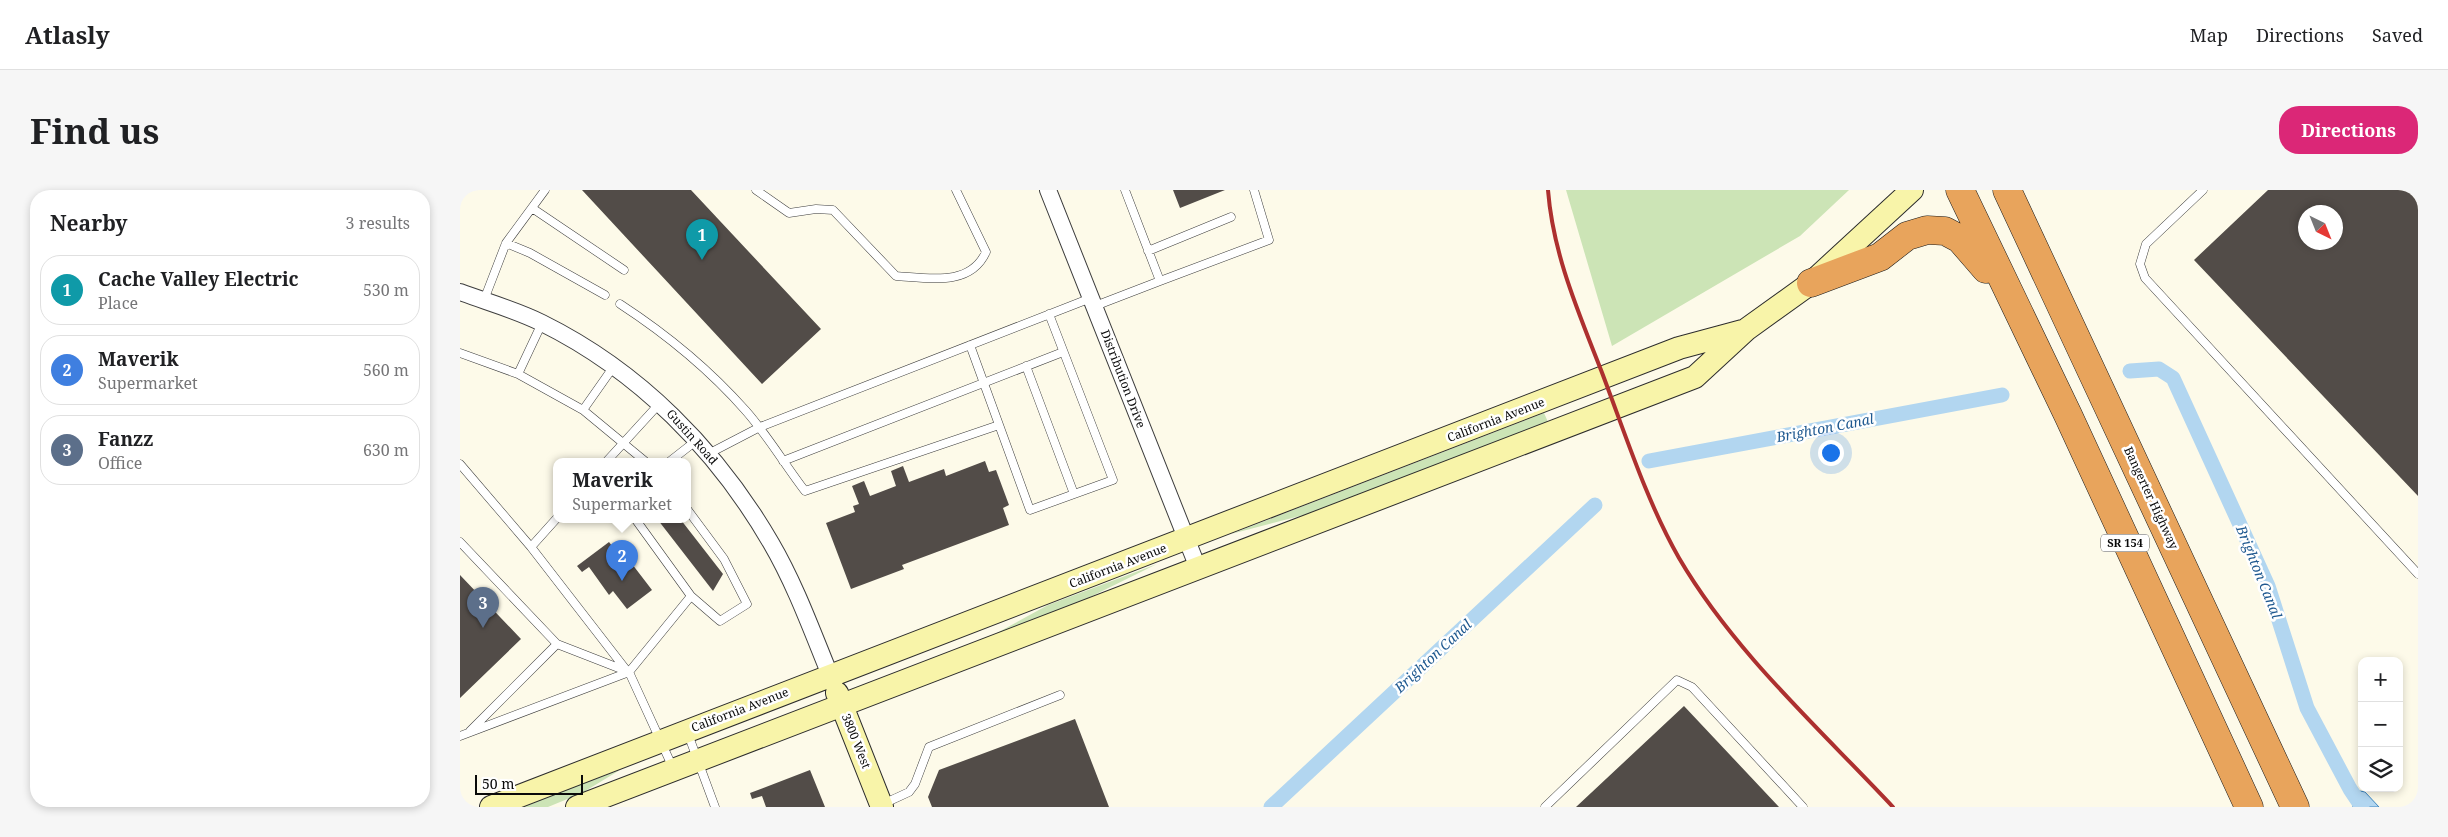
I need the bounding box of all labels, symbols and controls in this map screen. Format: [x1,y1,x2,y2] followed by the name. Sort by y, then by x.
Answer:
[25,18,110,51] text: Atlasly
[2190,23,2228,47] text: Map
[2256,23,2344,47] text: Directions
[2372,23,2423,47] text: Saved
[2279,106,2418,154] button: Directions
[30,107,159,154] text: Find us
[2298,205,2343,250] north arrow
[50,209,128,237] text: Nearby
[346,212,410,234] text: 3 results
[686,219,718,260] pin: 1
[98,266,299,292] text: Cache Valley Electric
[62,279,72,301] text: 1
[363,279,409,301] text: 530 m
[98,292,138,314] text: Place
[1097,327,1150,430] street label: Distribution Drive
[98,346,179,372] text: Maverik
[62,359,72,381] text: 2
[363,359,409,381] text: 560 m
[98,372,198,394] text: Supermarket
[1445,393,1547,446] street label: California Avenue
[663,405,722,469] street label: Gustin Road
[1774,409,1876,446] water label: Brighton Canal
[98,426,153,452] text: Fanzz
[62,439,72,461] text: 3
[363,439,409,461] text: 630 m
[1818,440,1844,466] your location
[2120,444,2183,552] street label: Bangerter Highway
[98,452,142,474] text: Office
[553,458,691,523] popup
[572,467,653,493] text: Maverik
[572,493,672,515] text: Supermarket
[2232,521,2287,622] water label: Brighton Canal
[2101,534,2149,552] road number: SR 154
[1067,539,1169,592] street label: California Avenue
[606,540,638,581] pin: 2
[467,587,499,628] pin: 3
[1389,614,1476,697] water label: Brighton Canal
[2358,657,2403,792] map controls
[2358,657,2403,702] button: +
[689,683,791,736] street label: California Avenue
[2358,702,2403,747] button: −
[838,711,875,771] street label: 3800 West
[2358,747,2403,792] button: layers
[475,772,582,795] scale bar
[482,774,515,793] text: 50 m

